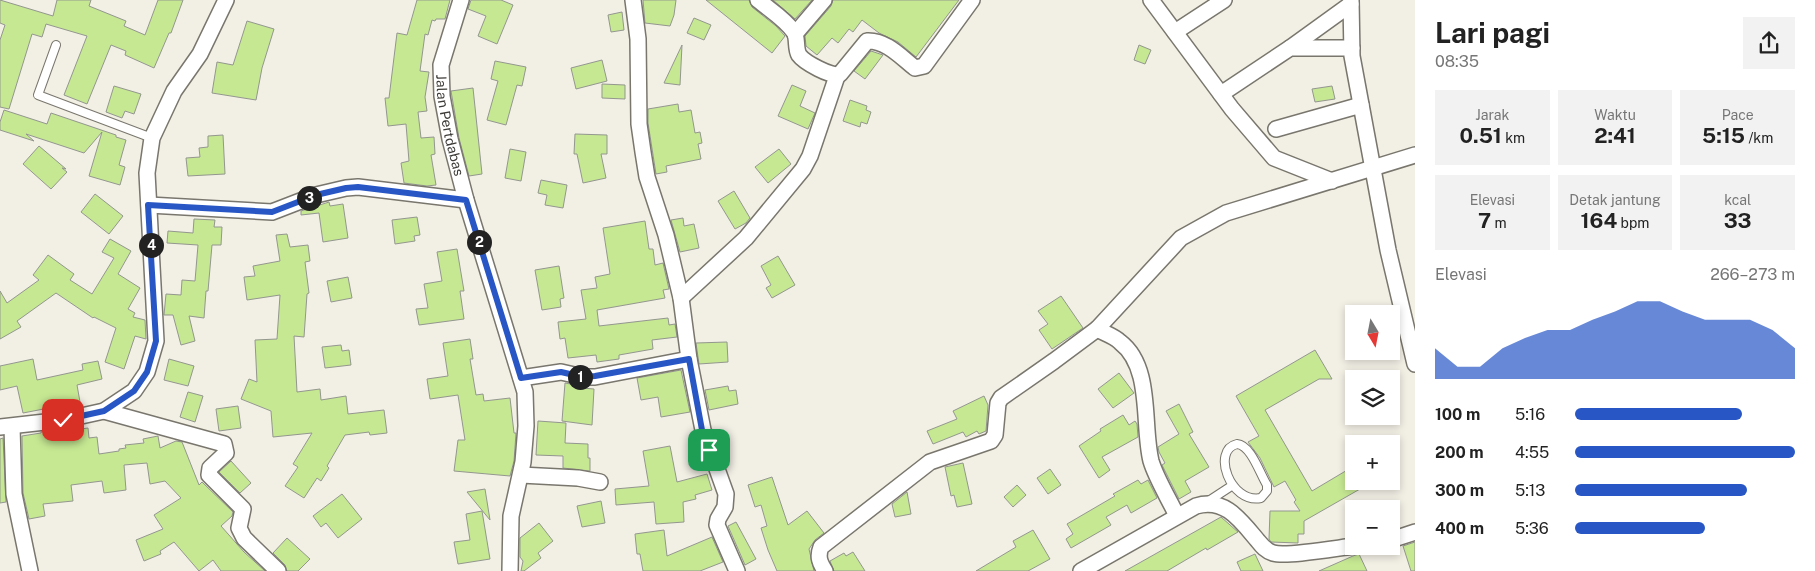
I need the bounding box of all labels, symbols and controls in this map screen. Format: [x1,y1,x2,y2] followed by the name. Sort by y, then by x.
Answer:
[1435,16,1550,49] text: Lari pagi
[1743,17,1795,69] button: share
[1435,52,1479,71] text: 08:35
[433,74,467,178] street label: Jalan Pertdabas
[1475,107,1509,123] text: Jarak
[1594,107,1636,123] text: Waktu
[1722,107,1754,123] text: Pace
[1459,123,1502,148] text: 0.51
[1594,123,1636,148] text: 2:41
[1702,123,1745,148] text: 5:15
[1502,130,1525,146] text: km
[1745,130,1773,146] text: /km
[296,186,322,210] pin: 3
[305,190,314,206] text: 3
[1470,192,1515,208] text: Elevasi
[1569,192,1661,208] text: Detak jantung
[1724,192,1751,208] text: kcal
[1478,208,1491,233] text: 7
[1581,208,1617,233] text: 164
[1724,208,1752,233] text: 33
[1491,215,1507,231] text: m
[1617,215,1649,231] text: bpm
[466,230,492,254] pin: 2
[138,232,164,258] pin: 4
[475,234,484,250] text: 2
[147,237,156,253] text: 4
[1435,265,1487,284] text: Elevasi
[1710,265,1795,284] text: 266–273 m
[1345,305,1400,360] north arrow
[1345,305,1400,555] map controls
[568,364,592,390] pin: 1
[578,369,584,385] text: 1
[1345,370,1400,425] button: layers
[42,399,84,441] pin
[1435,405,1480,424] text: 100 m
[1515,405,1545,424] text: 5:16
[49,406,77,434] icon: check
[688,429,730,471] pin
[1345,435,1400,490] button: +
[695,436,723,464] icon: arrive
[1435,443,1484,462] text: 200 m
[1515,443,1549,462] text: 4:55
[1435,481,1484,500] text: 300 m
[1515,481,1545,500] text: 5:13
[1345,500,1400,555] button: −
[1435,519,1484,538] text: 400 m
[1515,519,1549,538] text: 5:36

